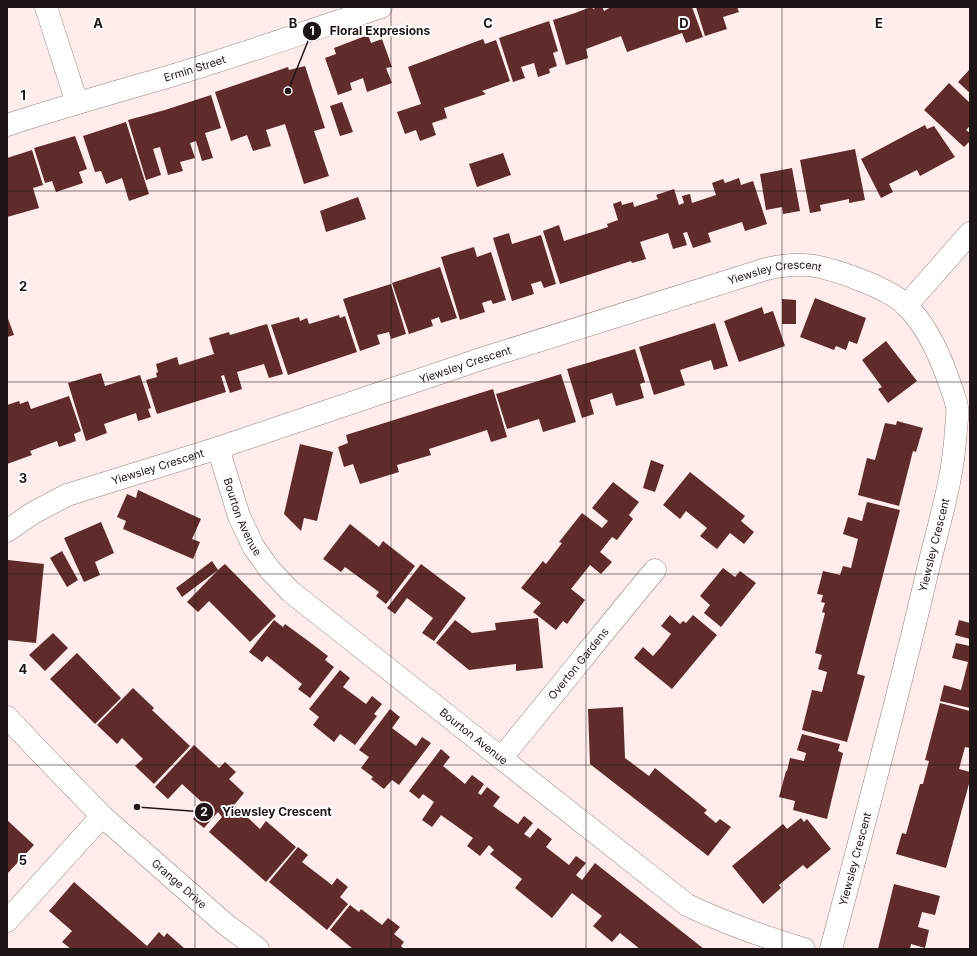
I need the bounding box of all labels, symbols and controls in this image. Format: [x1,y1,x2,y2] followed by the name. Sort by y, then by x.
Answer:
[93,15,103,31] text: A
[289,15,298,31] text: B
[483,15,493,31] text: C
[679,15,689,31] text: D
[875,15,883,31] text: E
[302,19,438,43] callout: Floral Expresions
[309,23,315,38] text: 1
[330,23,431,38] text: Floral Expresions
[162,52,228,85] street label: Ermin Street
[20,87,26,103] text: 1
[726,258,823,288] street label: Yiewsley Crescent
[19,278,27,294] text: 2
[417,343,513,386] street label: Yiewsley Crescent
[110,446,206,488] street label: Yiewsley Crescent
[19,470,27,486] text: 3
[221,476,265,558] street label: Bourton Avenue
[916,496,952,593] street label: Yiewsley Crescent
[545,625,612,703] street label: Overton Gardens
[19,661,28,677] text: 4
[437,705,511,768] street label: Bourton Avenue
[194,800,339,824] callout: Yiewsley Crescent
[200,804,208,819] text: 2
[222,804,332,819] text: Yiewsley Crescent
[836,810,874,907] street label: Yiewsley Crescent
[19,852,27,868] text: 5
[149,856,210,912] street label: Grange Drive

